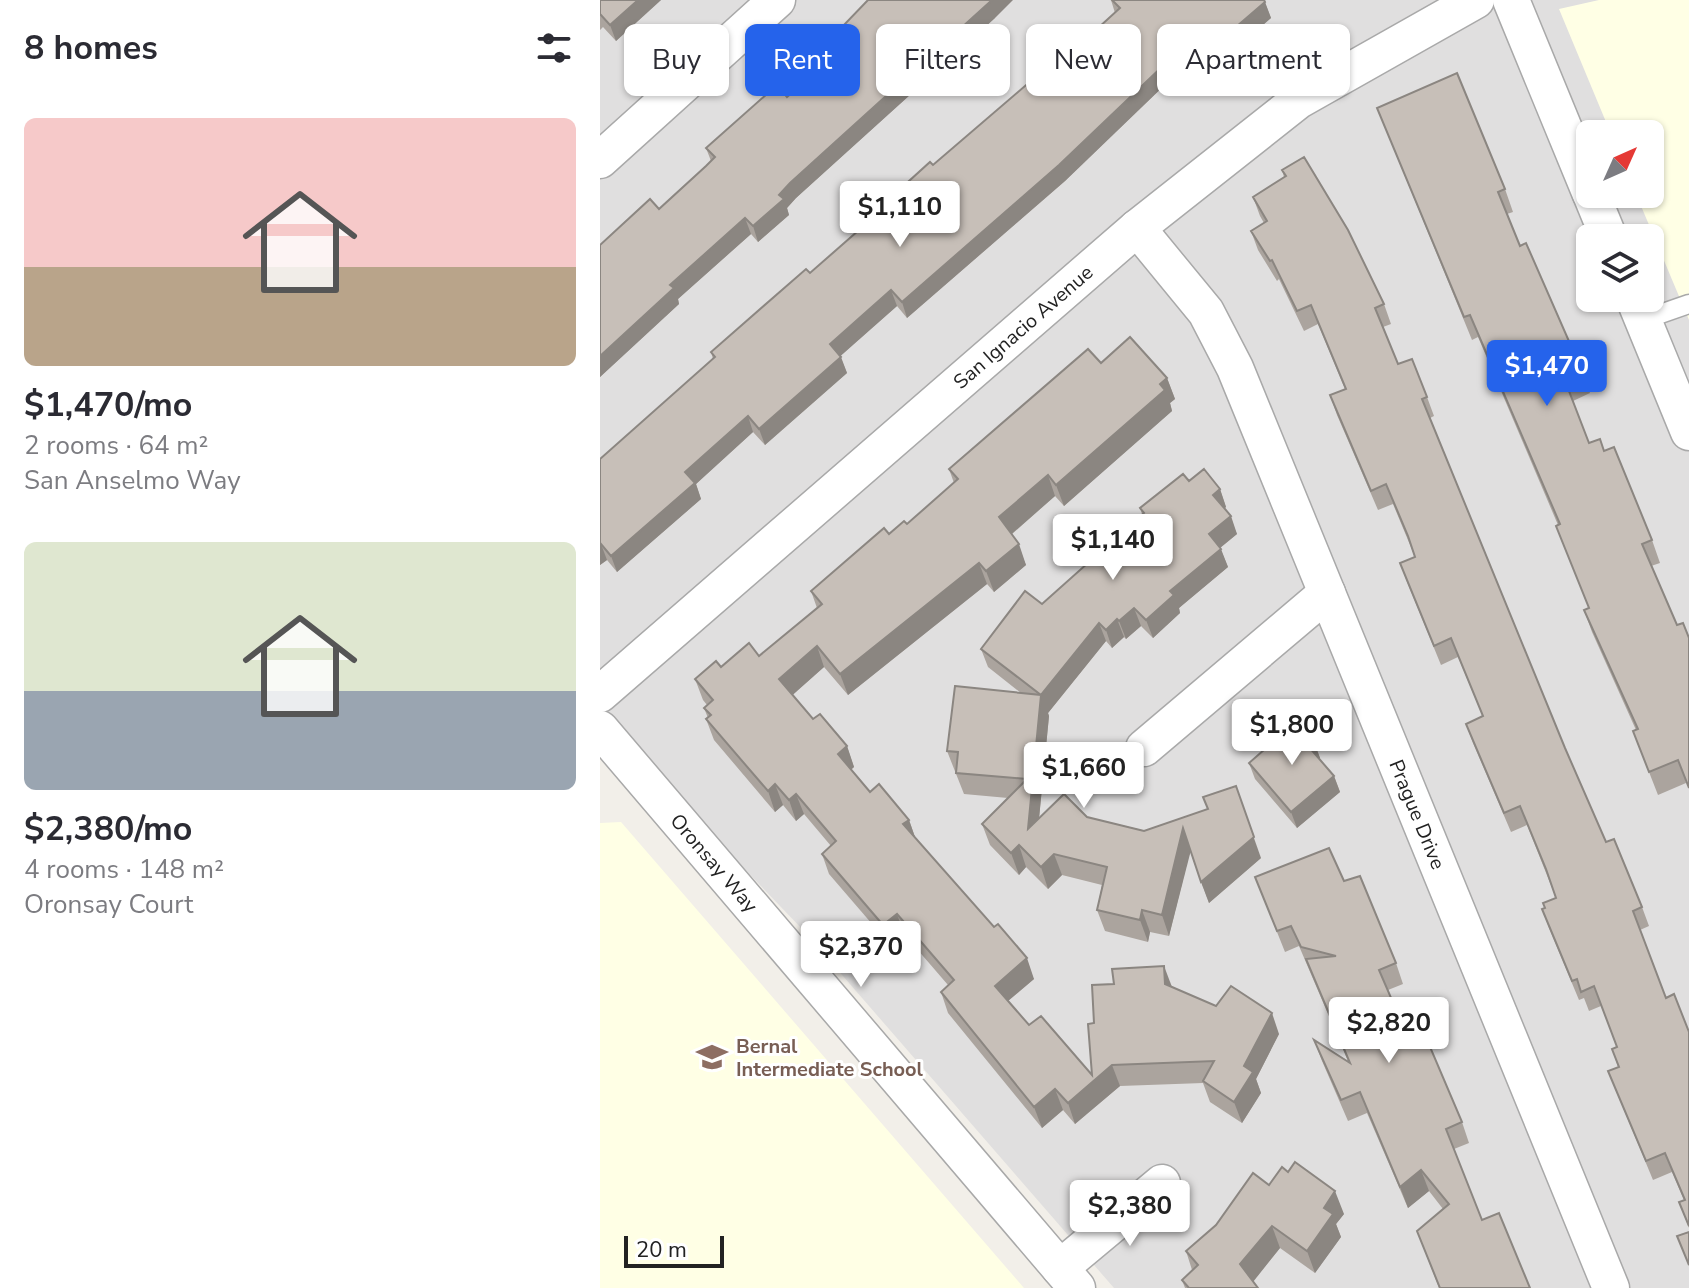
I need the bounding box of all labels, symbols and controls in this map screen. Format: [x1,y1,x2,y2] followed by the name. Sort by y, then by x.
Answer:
[624,24,729,96] chip: Buy
[745,24,860,96] chip: Rent
[876,24,1010,96] chip: Filters
[1026,24,1141,96] chip: New
[1157,24,1350,96] chip: Apartment
[24,25,158,71] text: 8 homes
[532,26,576,70] icon: filters
[1576,120,1664,208] north arrow
[1576,120,1664,312] map controls
[228,170,372,314] icon: home
[835,181,965,249] pin: $1,110
[858,189,942,224] text: $1,110
[1576,224,1664,312] button: layers
[948,259,1099,395] street label: San Ignacio Avenue
[1482,340,1612,408] pin: $1,470
[1505,348,1589,383] text: $1,470
[24,382,192,428] text: $1,470/mo
[24,428,208,463] text: 2 rooms · 64 m²
[24,463,241,498] text: San Anselmo Way
[1048,514,1178,582] pin: $1,140
[1071,522,1155,557] text: $1,140
[228,594,372,738] icon: home
[1227,699,1357,767] pin: $1,800
[1250,707,1334,742] text: $1,800
[1019,742,1149,810] pin: $1,660
[1042,750,1126,785] text: $1,660
[1382,756,1451,874] street label: Prague Drive
[24,806,192,852] text: $2,380/mo
[664,808,764,919] street label: Oronsay Way
[24,852,224,887] text: 4 rooms · 148 m²
[24,887,193,922] text: Oronsay Court
[796,921,926,989] pin: $2,370
[819,929,903,964] text: $2,370
[1324,997,1454,1065] pin: $2,820
[1347,1005,1431,1040] text: $2,820
[736,1033,924,1083] place label: Bernal Intermediate School
[695,1040,729,1074] school or university icon: Bernal Intermediate School
[1065,1180,1195,1248] pin: $2,380
[1088,1188,1172,1223] text: $2,380
[624,1232,724,1268] scale bar
[636,1235,687,1265] text: 20 m

